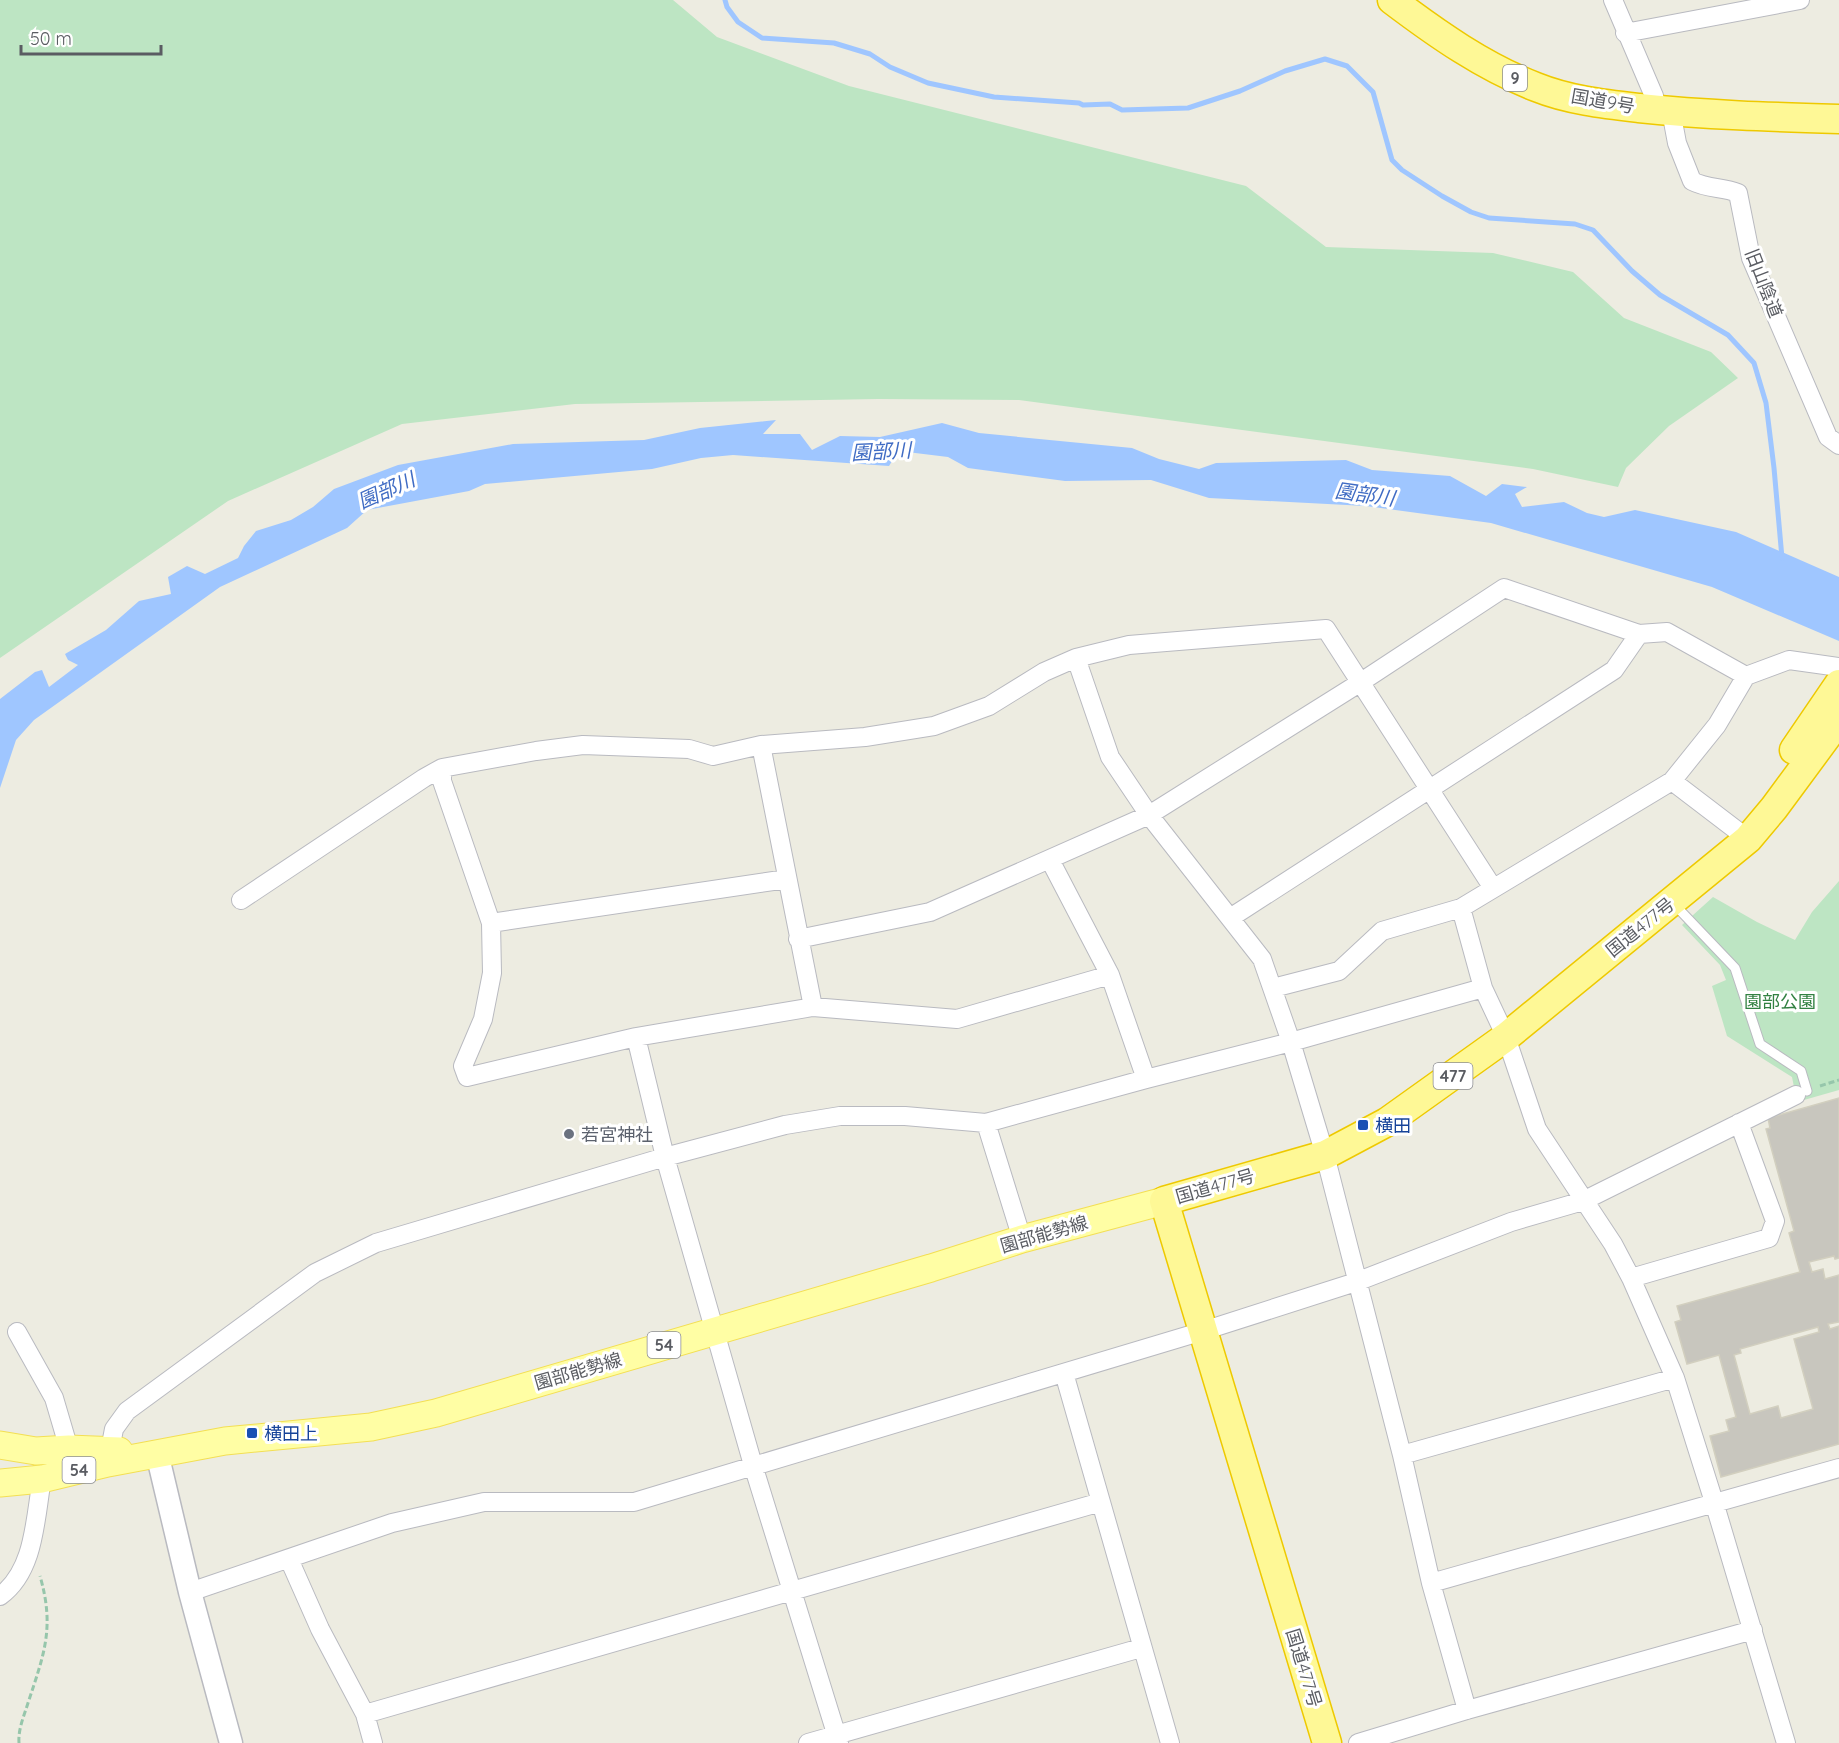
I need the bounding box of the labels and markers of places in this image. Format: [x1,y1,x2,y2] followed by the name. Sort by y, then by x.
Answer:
[1375,1114,1411,1137] place label: 横田
[1356,1118,1370,1132] marker: 横田
[581,1123,653,1146] place label: 若宮神社
[562,1127,576,1141] marker: 若宮神社
[264,1422,318,1445] place label: 横田上
[245,1426,259,1440] marker: 横田上

